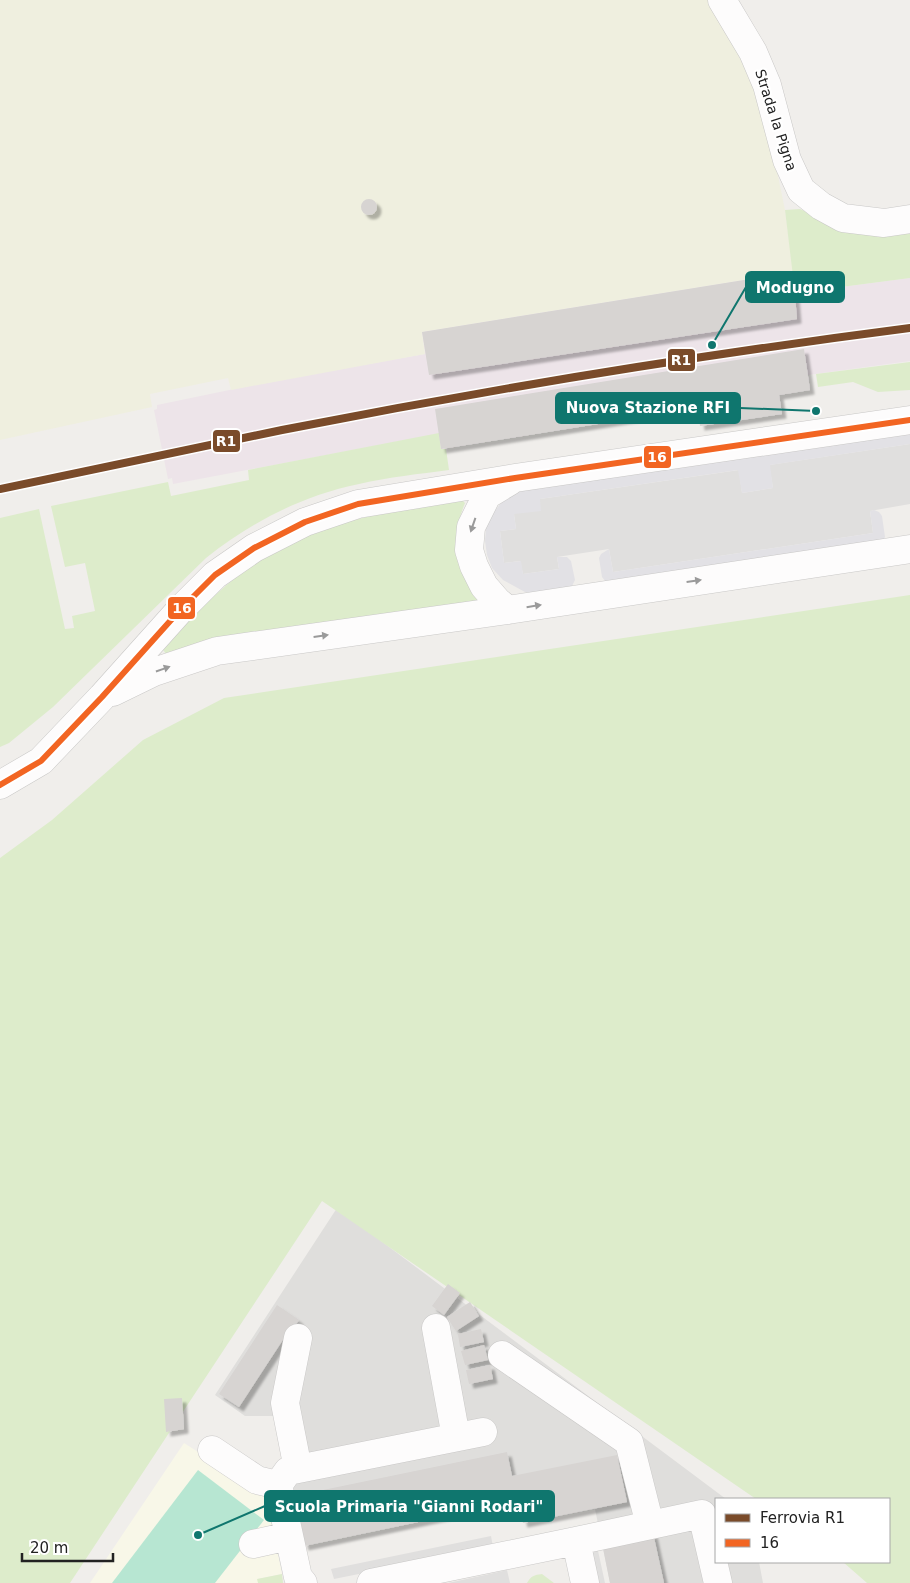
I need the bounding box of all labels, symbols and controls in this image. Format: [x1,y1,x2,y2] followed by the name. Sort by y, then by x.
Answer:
[752,67,800,173] street label: Strada la Pigna
[746,272,844,302] callout: Modugno
[756,279,834,297] text: Modugno
[667,348,696,372] line badge: R1
[671,352,691,368] text: R1
[556,393,740,423] callout: Nuova Stazione RFI
[566,399,730,417] text: Nuova Stazione RFI
[212,429,241,453] line badge: R1
[216,433,236,449] text: R1
[643,445,672,469] line badge: 16
[647,449,667,465] text: 16
[469,518,477,533] one-way arrow
[687,577,703,585] one-way arrow
[167,596,196,620] line badge: 16
[172,600,192,616] text: 16
[526,601,542,609] one-way arrow
[313,632,329,640] one-way arrow
[155,665,170,673] one-way arrow
[265,1491,554,1521] callout: Scuola Primaria "Gianni Rodari"
[275,1498,543,1516] text: Scuola Primaria "Gianni Rodari"
[715,1498,890,1563] legend
[760,1509,845,1527] text: Ferrovia R1
[22,1530,114,1562] scale bar
[760,1534,779,1552] text: 16
[30,1539,68,1557] text: 20 m

